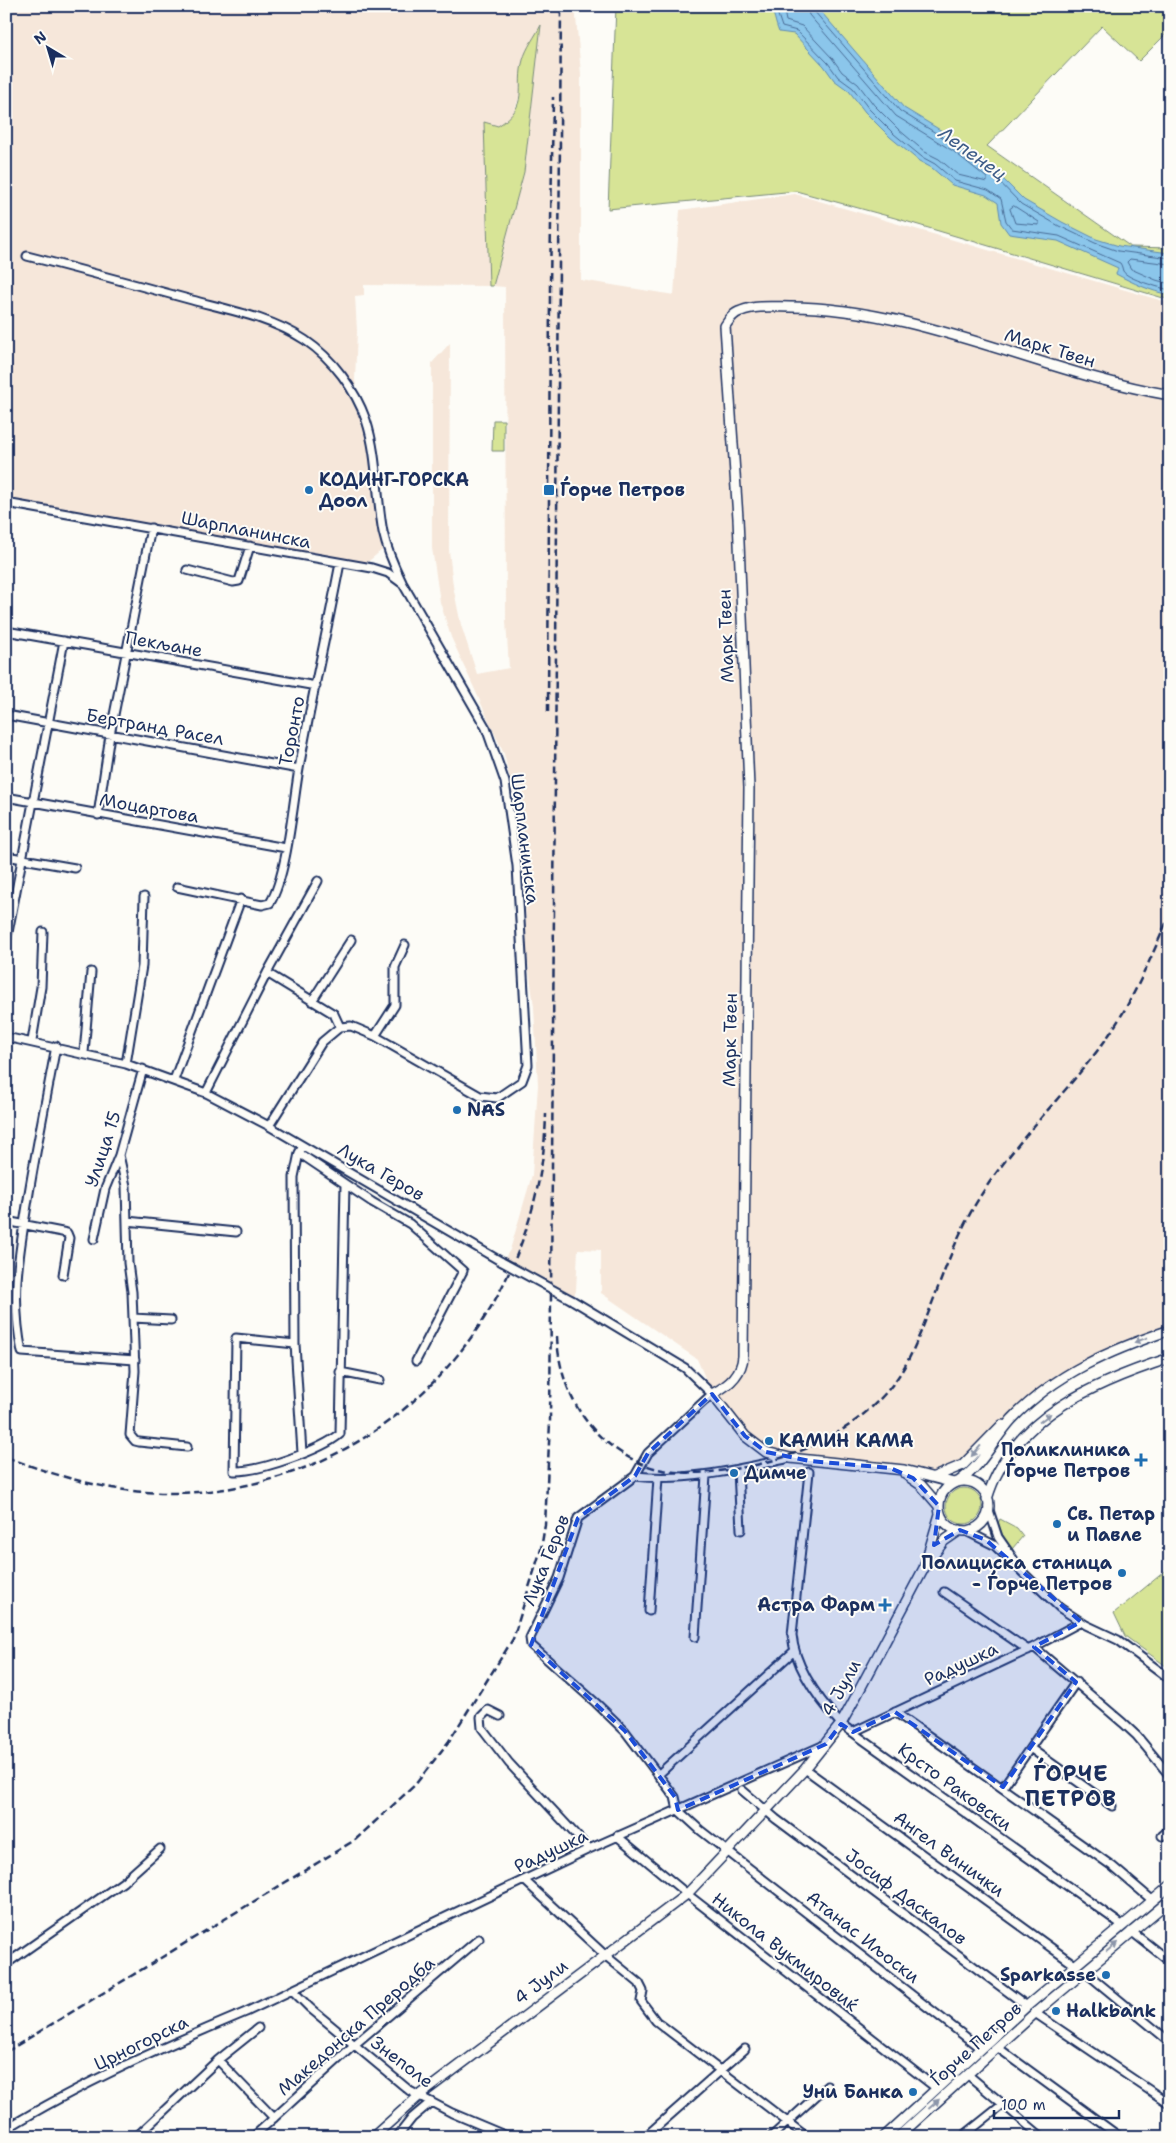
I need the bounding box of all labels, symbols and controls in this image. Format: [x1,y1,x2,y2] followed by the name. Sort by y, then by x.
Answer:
[22,22,72,72] north arrow
[30,27,50,48] text: N
[933,120,1012,186] water label: Лепенец
[1002,323,1098,373] street label: Марк Твен
[319,468,469,513] place label: КОДИНГ-ГОРСКА Доол
[560,476,685,502] place label: Ѓорче Петров
[542,483,556,497] marker: Ѓорче Петров
[303,484,315,496] marker: КОДИНГ-ГОРСКА Доол
[179,506,313,554] street label: Шарпланинска
[712,589,740,683] street label: Марк Твен
[123,625,205,663] street label: Пекљане
[273,694,311,768] street label: Торонто
[84,703,226,751] street label: Бертранд Расел
[505,772,545,906] street label: Шарпланинска
[97,787,201,829] street label: Моцартова
[717,993,743,1087] street label: Марк Твен
[467,1098,505,1122] place label: NAS
[451,1104,463,1116] marker: NAS
[79,1108,127,1190] street label: Улица 15
[333,1138,429,1206] street label: Лука Геров
[1134,1337,1149,1344] one-way arrow
[1038,1413,1051,1424] one-way arrow
[779,1429,914,1453] place label: КАМИН КАМА
[763,1435,775,1447] marker: КАМИН КАМА
[1001,1438,1131,1483] place label: Поликлиника Ѓорче Петров
[971,1444,982,1457] one-way arrow
[1134,1453,1148,1467] marker: Поликлиника Ѓорче Петров
[744,1461,807,1485] place label: Димче
[728,1467,740,1479] marker: Димче
[1067,1502,1155,1547] place label: Св. Петар и Павле
[517,1511,575,1609] street label: Лука Геров
[1051,1518,1063,1530] marker: Св. Петар и Павле
[921,1551,1113,1596] place label: Полициска станица - Ѓорче Петров
[1116,1567,1128,1579] marker: Полициска станица - Ѓорче Петров
[757,1593,875,1617] place label: Астра Фарм
[879,1599,891,1611] marker: Астра Фарм
[920,1636,1002,1692] street label: Радушка
[816,1655,867,1721] street label: 4 Јули
[893,1737,1017,1837] street label: Крсто Раковски
[1025,1757,1117,1813] district label: ЃОРЧЕ ПЕТРОВ
[889,1806,1010,1903] street label: Ангел Винички
[510,1823,592,1879] street label: Радушка
[840,1843,972,1951] street label: Јосиф Даскалов
[801,1885,925,1989] street label: Aтанас Иљоски
[707,1887,864,2017] street label: Никола Вукмировиќ
[1105,1942,1118,1953] one-way arrow
[272,1951,440,2101] street label: Македонска Преродба
[509,1954,573,2010] street label: 4 Јули
[1000,1963,1096,1987] place label: Sparkasse
[1100,1969,1112,1981] marker: Sparkasse
[925,1997,1027,2091] street label: Ѓорче Петров
[1066,1999,1156,2023] place label: Halkbank
[1050,2005,1062,2017] marker: Halkbank
[90,2010,192,2076] street label: Црногорска
[366,2031,438,2093] street label: Знеполе
[803,2080,904,2104] place label: Уни Банка
[907,2086,919,2098] marker: Уни Банка
[994,2088,1118,2120] scale bar
[1001,2095,1046,2115] text: 100 m
[928,2098,940,2110] one-way arrow

